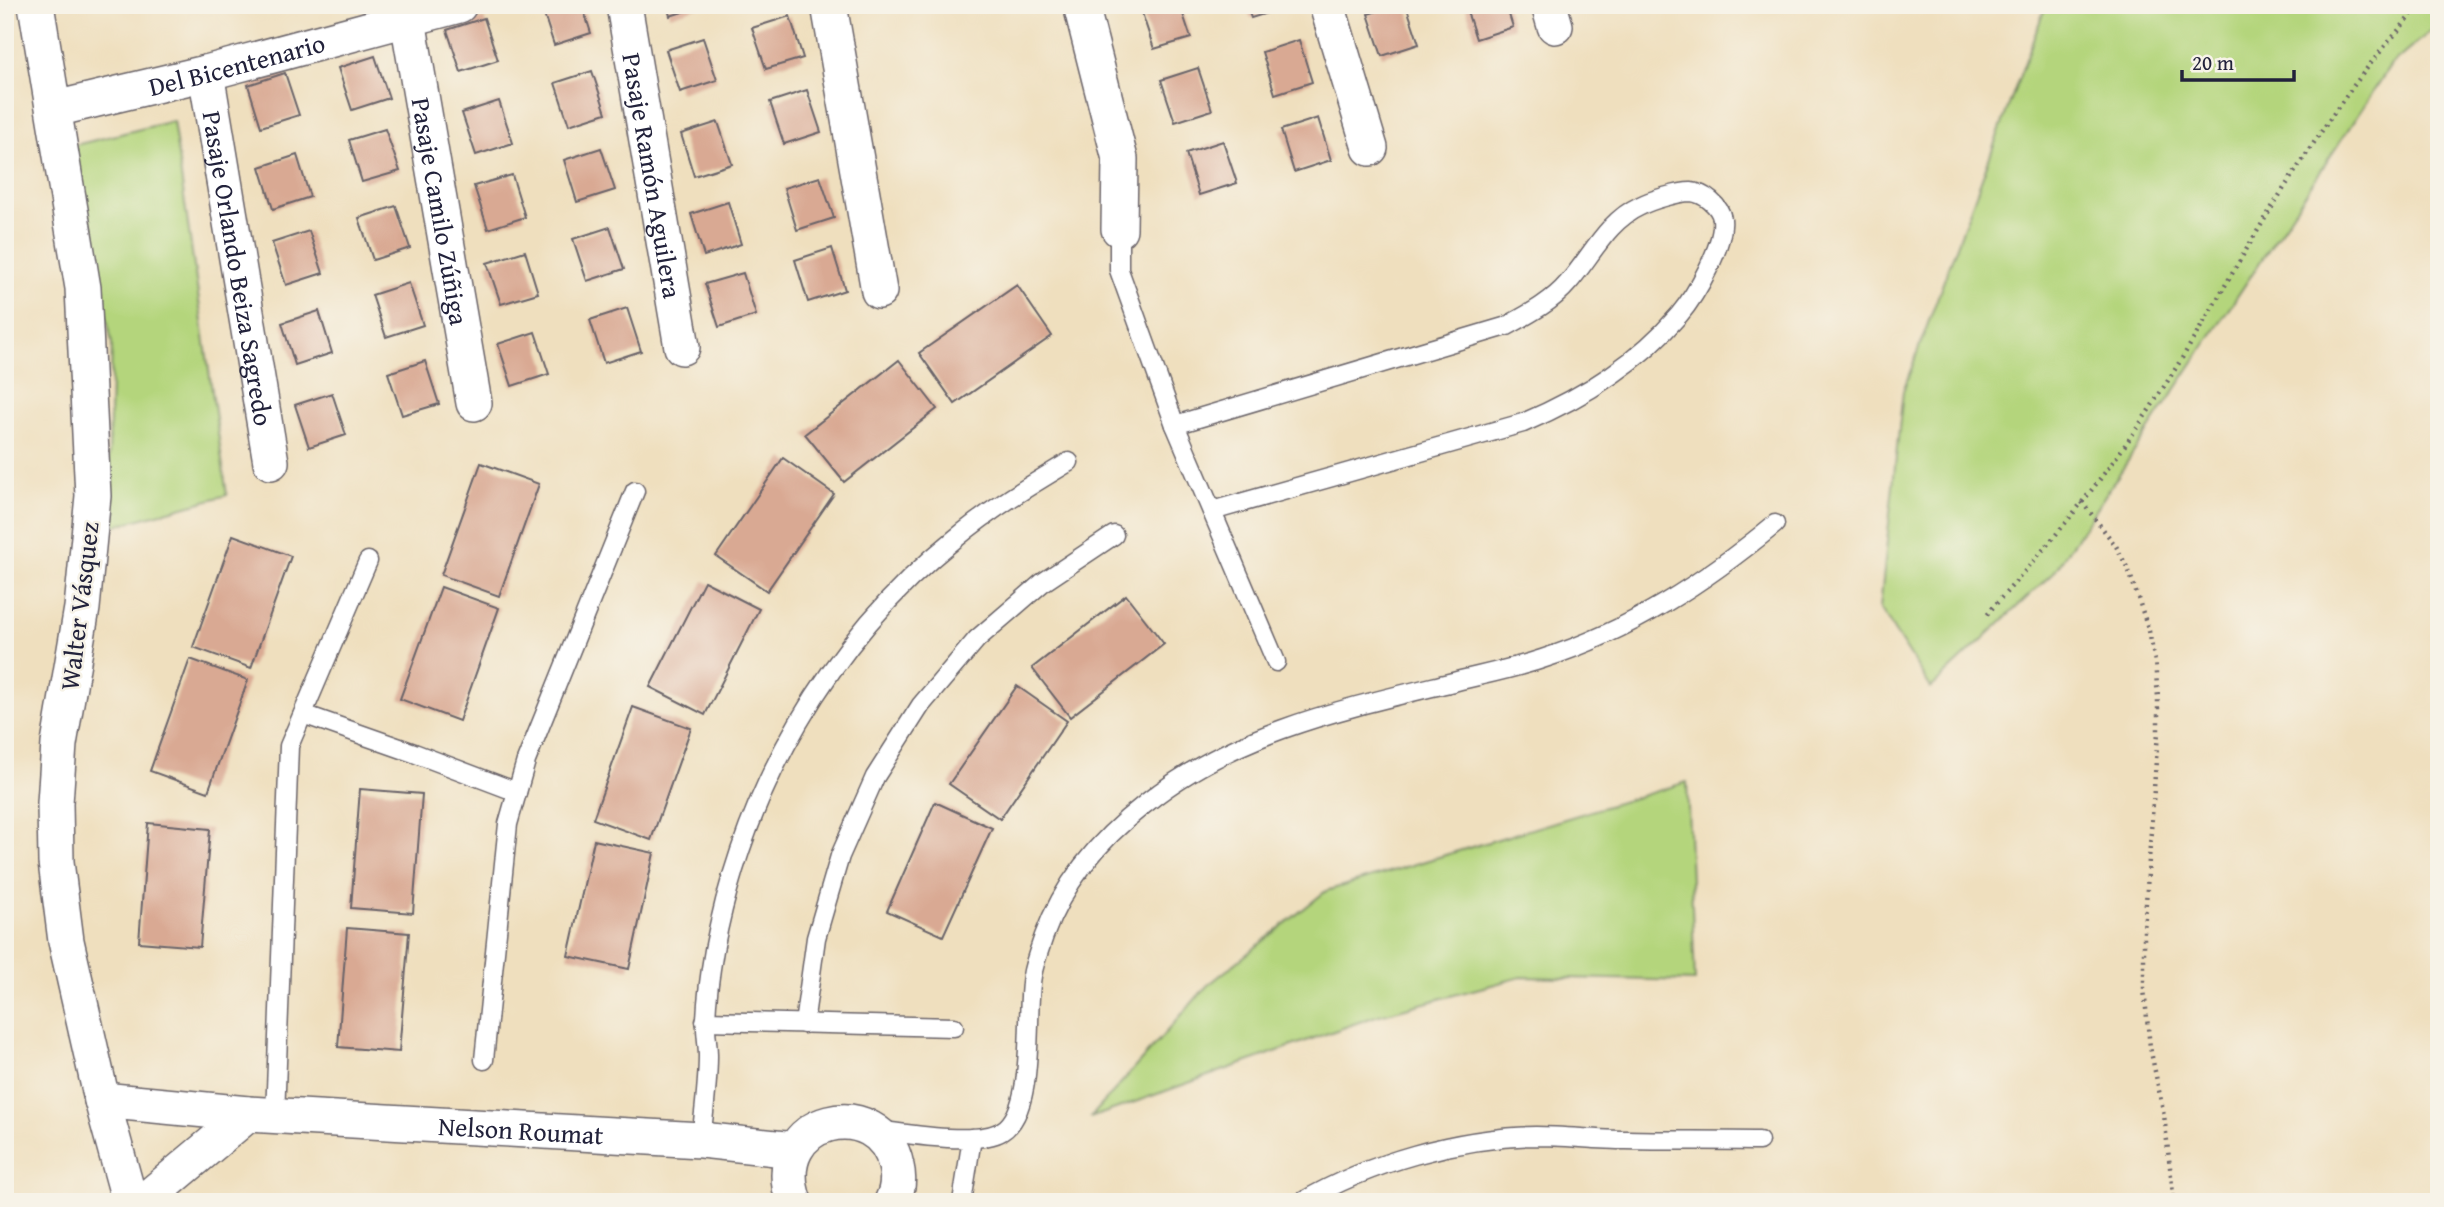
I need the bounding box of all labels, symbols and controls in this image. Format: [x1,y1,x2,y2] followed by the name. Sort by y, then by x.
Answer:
[144,22,329,106] street label: Del Bicentenario
[2182,38,2294,82] scale bar
[2192,47,2234,78] text: 20 m
[613,50,693,302] street label: Pasaje Ramón Aguilera
[402,94,480,329] street label: Pasaje Camilo Zúñiga
[193,108,284,429] street label: Pasaje Orlando Beiza Sagredo
[49,520,109,692] street label: Walter Vásquez
[437,1105,605,1154] street label: Nelson Roumat

